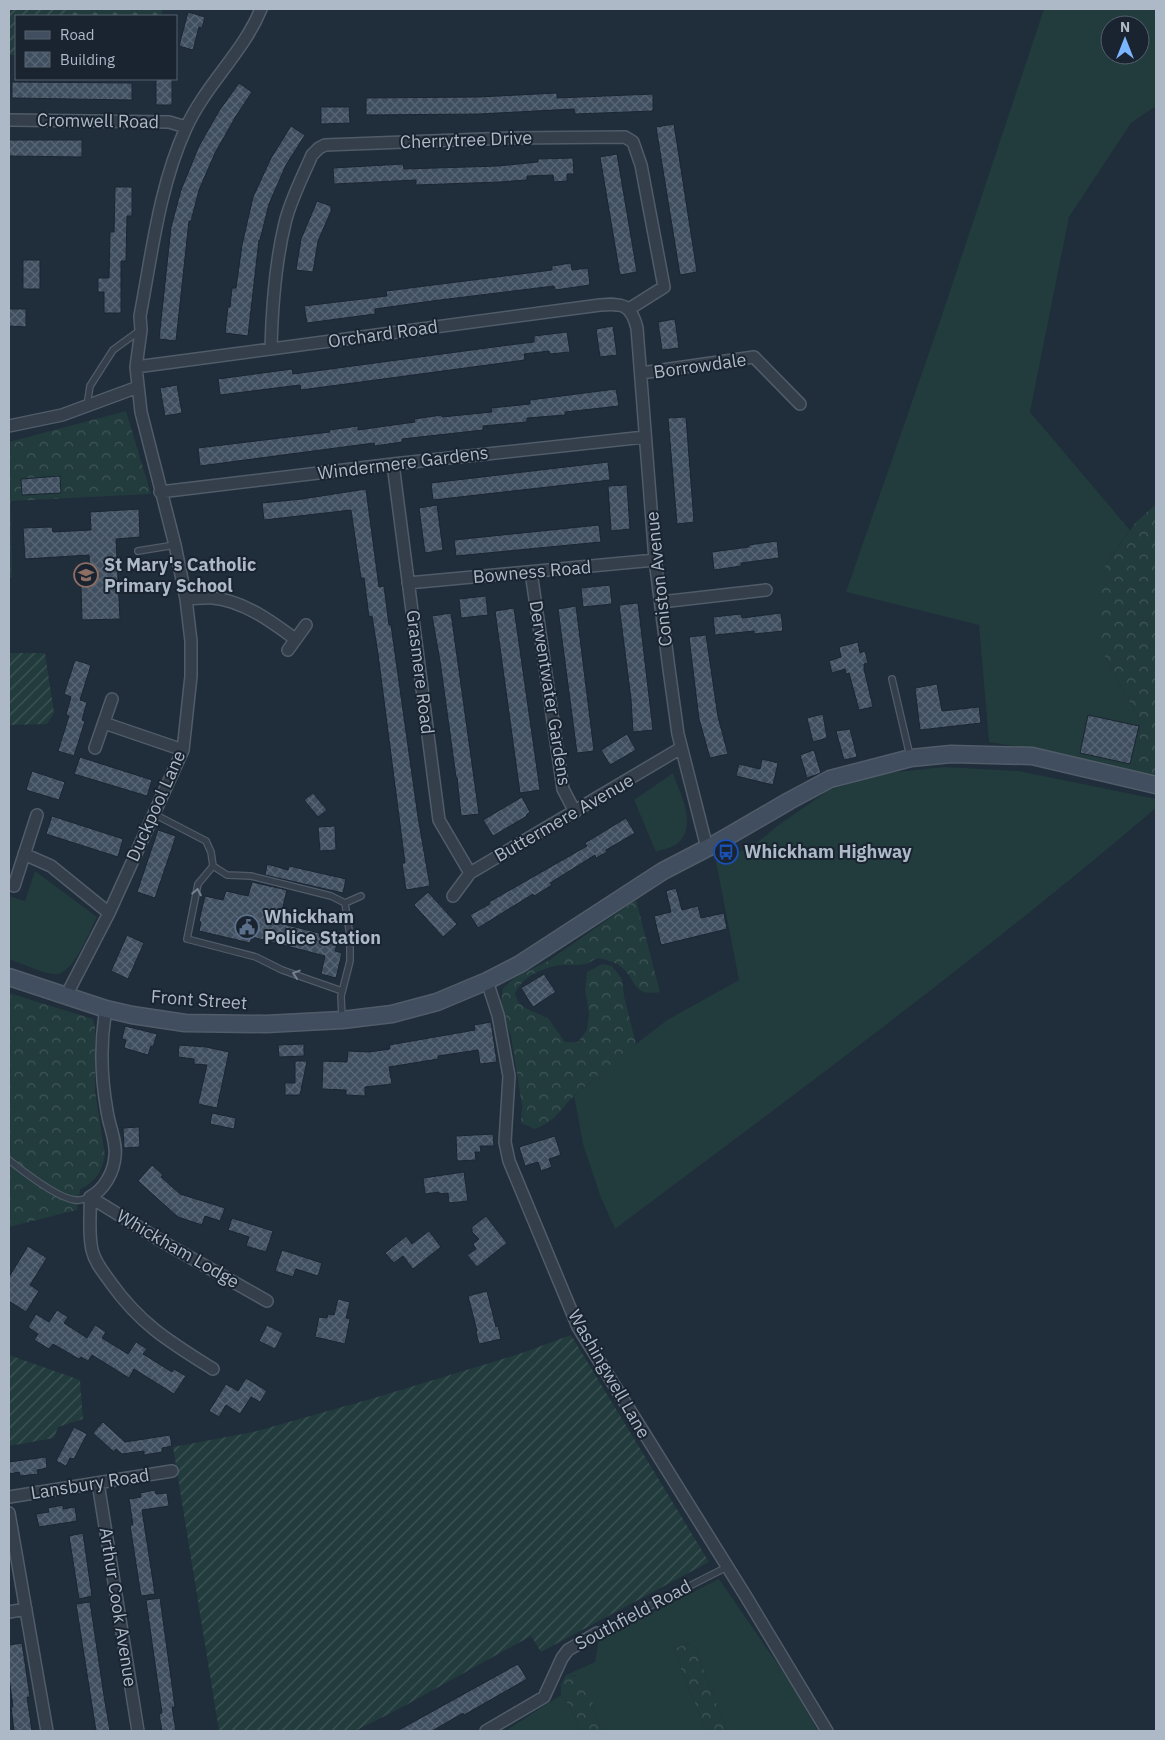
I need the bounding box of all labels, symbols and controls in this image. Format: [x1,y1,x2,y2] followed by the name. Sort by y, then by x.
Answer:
[15,15,178,80] legend
[1100,15,1150,65] north arrow
[1120,18,1130,36] text: N
[60,25,95,44] text: Road
[60,50,115,69] text: Building
[37,108,159,133] street label: Cromwell Road
[399,126,533,153] street label: Cherrytree Drive
[327,314,439,353] street label: Orchard Road
[652,348,748,383] street label: Borrowdale
[316,441,490,484] street label: Windermere Gardens
[640,510,677,648] street label: Coniston Avenue
[104,553,256,597] place label: St Mary's Catholic Primary School
[472,555,592,588] street label: Bowness Road
[73,562,99,588] school or university icon: St Mary's Catholic Primary School
[525,599,576,787] street label: Derwentwater Gardens
[401,608,440,735] street label: Grasmere Road
[121,747,190,865] street label: Duckpool Lane
[490,768,638,867] street label: Buttermere Avenue
[713,839,739,865] bus stop icon: Whickham Highway
[744,840,912,863] place label: Whickham Highway
[191,888,201,896] one-way arrow
[264,905,381,949] place label: Whickham Police Station
[234,914,260,940] public building icon: Whickham Police Station
[293,970,301,980] one-way arrow
[150,985,248,1014] street label: Front Street
[113,1204,244,1293] street label: Whickham Lodge
[563,1305,656,1442] street label: Washingwell Lane
[29,1463,151,1504] street label: Lansbury Road
[95,1526,142,1688] street label: Arthur Cook Avenue
[571,1574,695,1655] street label: Southfield Road

